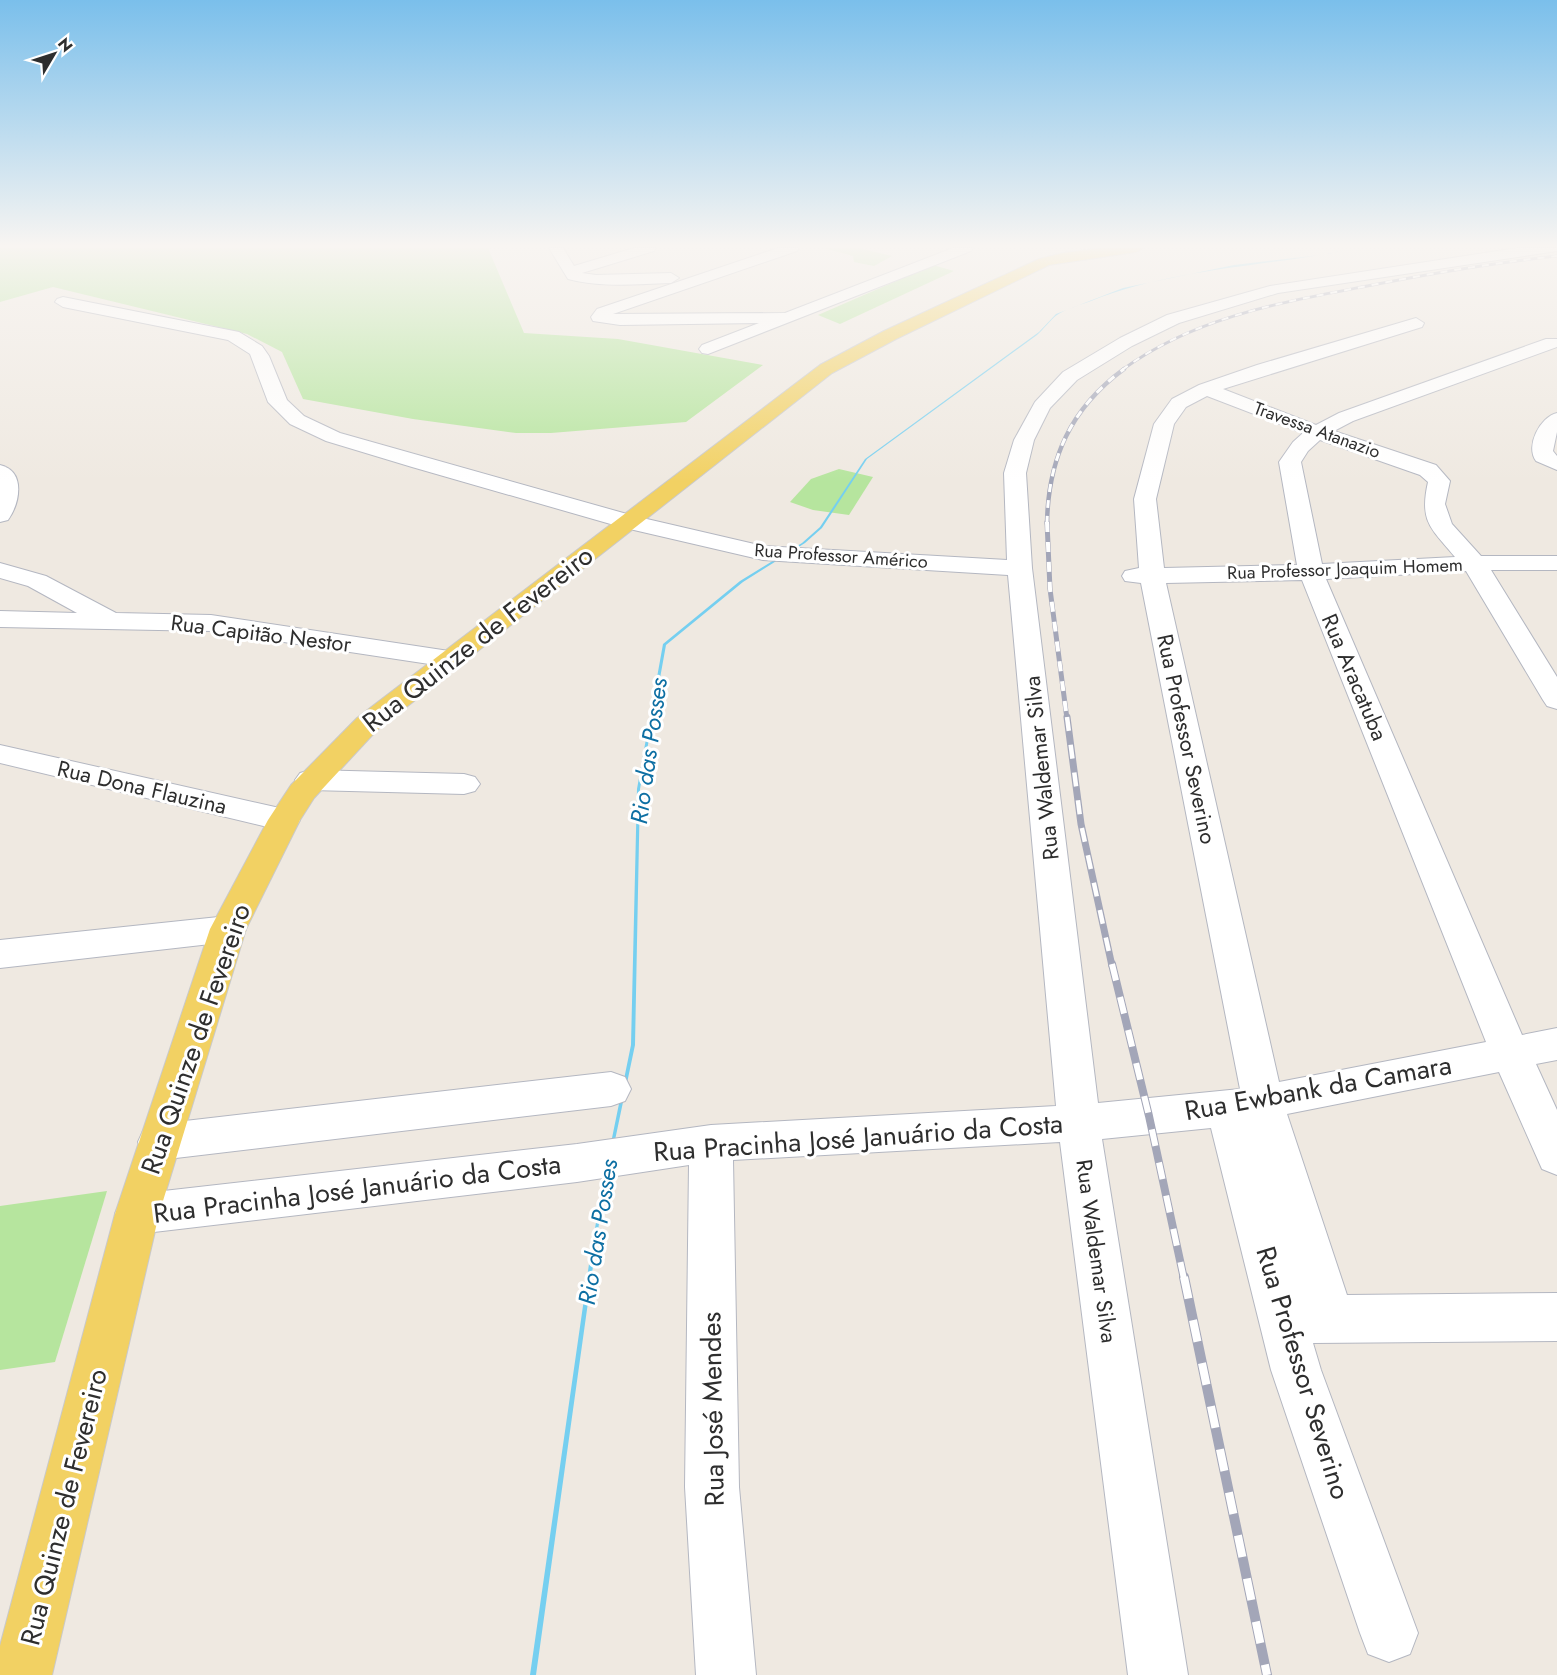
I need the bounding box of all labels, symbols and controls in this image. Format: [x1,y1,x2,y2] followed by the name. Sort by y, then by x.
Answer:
[24,24,84,84] north arrow
[52,33,78,57] text: N
[1250,395,1384,465] street label: Travessa Atanazio
[354,536,601,741] street label: Rua Quinze de Fevereiro
[753,537,929,575] street label: Rua Professor Américo
[1227,552,1463,586] street label: Rua Professor Joaquim Homem
[169,606,354,660] street label: Rua Capitão Nestor
[1314,609,1396,745] street label: Rua Aracatuba
[1149,631,1225,847] street label: Rua Professor Severino
[1015,674,1067,862] street label: Rua Waldemar Silva
[621,675,676,826] water label: Rio das Posses
[54,752,230,822] street label: Rua Dona Flauzina
[131,898,260,1179] street label: Rua Quinze de Fevereiro
[1181,1045,1454,1130] street label: Rua Ewbank da Camara
[652,1104,1064,1171] street label: Rua Pracinha José Januário da Costa
[151,1144,563,1233] street label: Rua Pracinha José Januário da Costa
[569,1156,626,1307] water label: Rio das Posses
[1068,1157,1126,1345] street label: Rua Waldemar Silva
[1246,1242,1361,1504] street label: Rua Professor Severino
[691,1311,734,1507] street label: Rua José Mendes
[10,1365,117,1649] street label: Rua Quinze de Fevereiro

